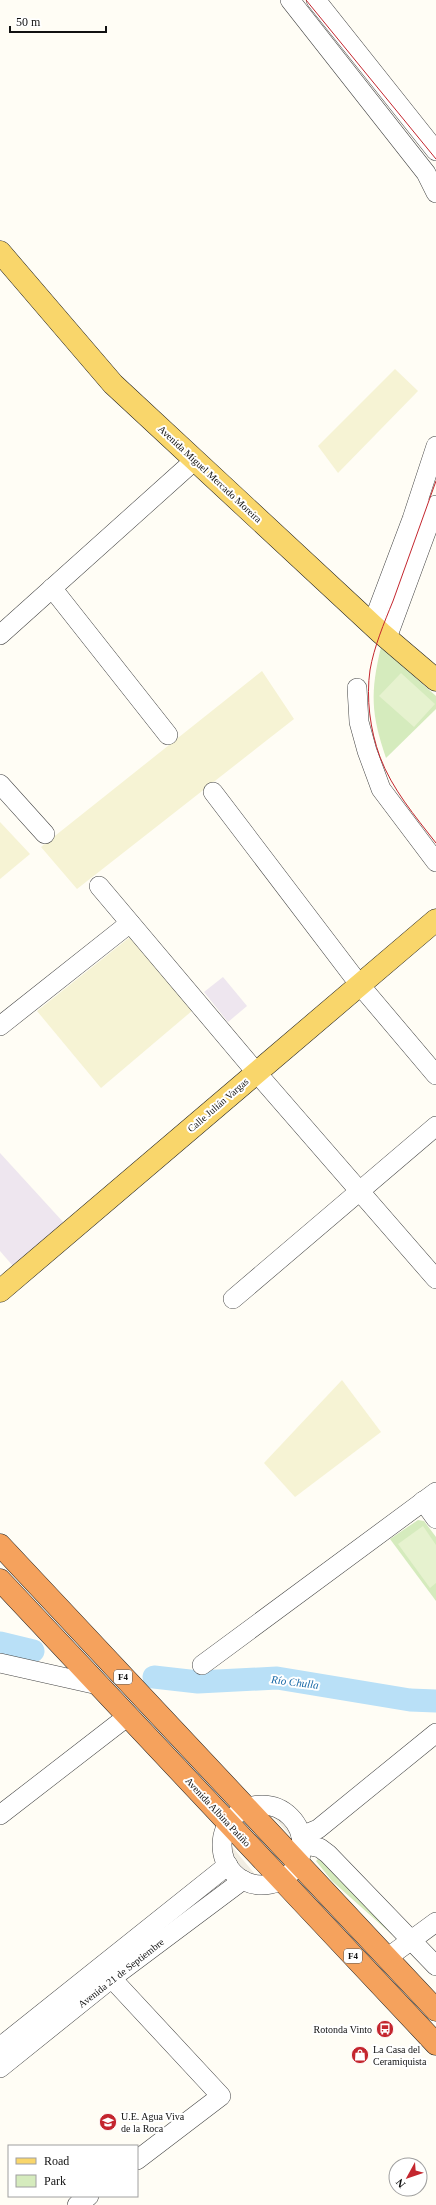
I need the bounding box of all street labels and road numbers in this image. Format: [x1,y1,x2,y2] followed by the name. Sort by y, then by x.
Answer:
[156,423,264,525] street label: Avenida Miguel Mercado Moreira
[185,1076,251,1134] street label: Calle Julián Vargas
[114,1670,132,1684] road number: F4
[183,1775,253,1849] street label: Avenida Albina Patiño
[76,1936,166,2010] street label: Avenida 21 de Septiembre
[344,1949,362,1963] road number: F4

